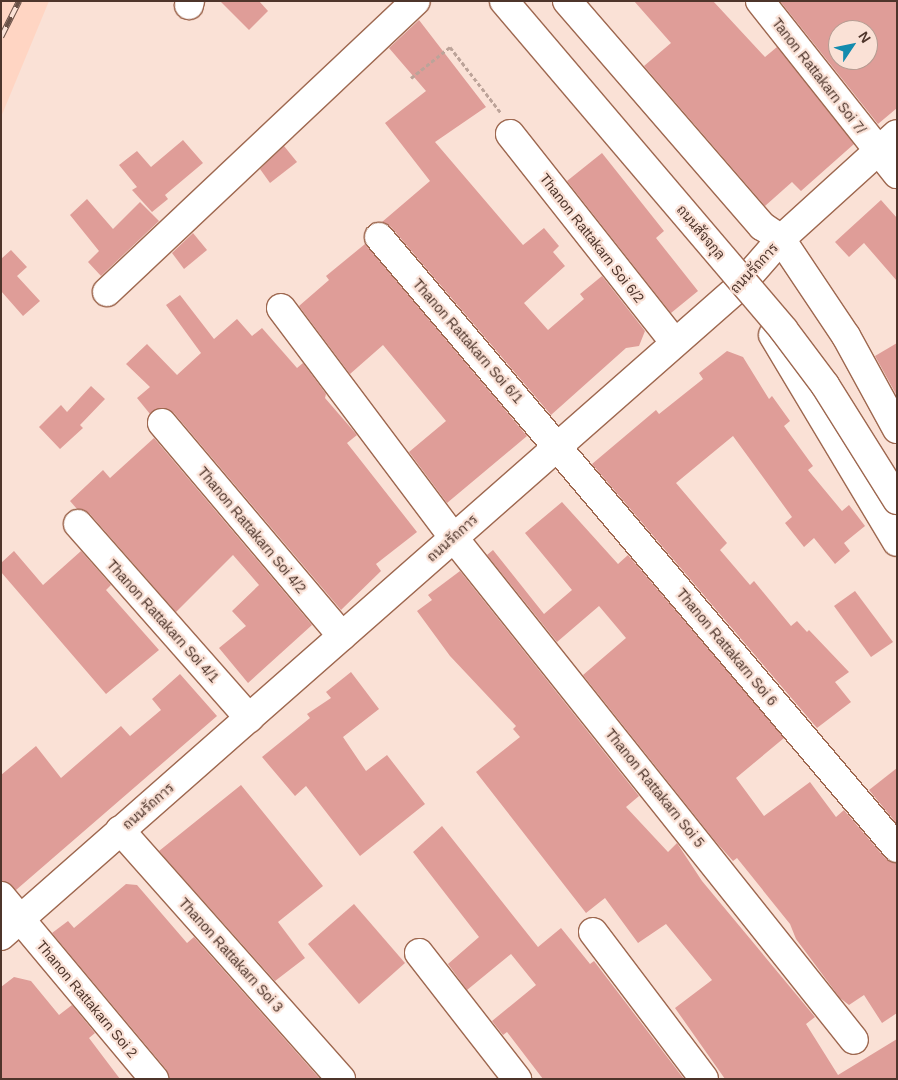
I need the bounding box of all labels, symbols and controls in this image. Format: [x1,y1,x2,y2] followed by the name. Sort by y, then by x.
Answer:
[769,15,869,137] street label: Tanon Rattakarn Soi 7/
[828,20,878,70] north arrow
[855,29,874,46] text: N
[536,170,648,306] street label: Thanon Rattakarn Soi 6/2
[673,201,729,263] street label: ถนนสัจจกุล
[727,239,781,297] street label: ถนนรัถการ
[409,275,527,407] street label: Thanon Rattakarn Soi 6/1
[194,463,310,597] street label: Thanon Rattakarn Soi 4/2
[423,511,481,565] street label: ถนนรัถการ
[103,556,223,686] street label: Thanon Rattakarn Soi 4/1
[673,585,781,709] street label: Thanon Rattakarn Soi 6
[602,725,708,851] street label: Thanon Rattakarn Soi 5
[119,779,177,833] street label: ถนนรัถการ
[175,894,287,1016] street label: Thanon Rattakarn Soi 3
[33,937,141,1061] street label: Thanon Rattakarn Soi 2

